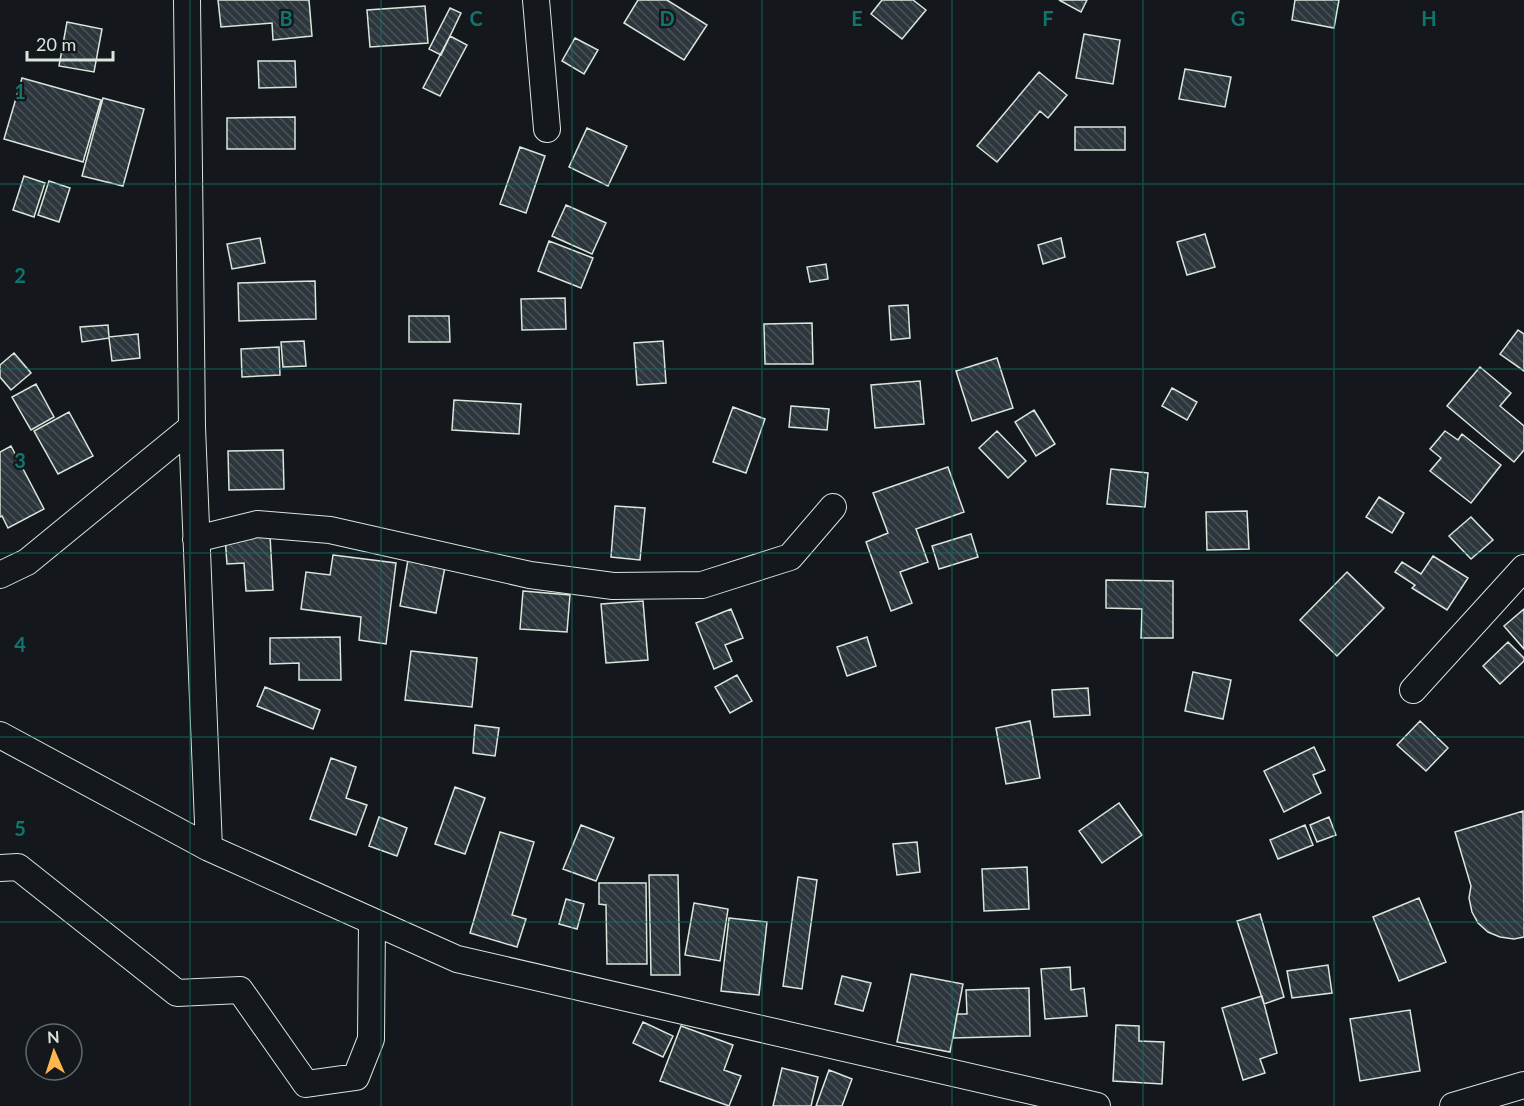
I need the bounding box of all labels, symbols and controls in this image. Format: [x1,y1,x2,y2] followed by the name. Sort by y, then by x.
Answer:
[279,6,293,30] text: B
[469,6,483,30] text: C
[659,6,675,30] text: D
[851,6,863,30] text: E
[1042,6,1054,30] text: F
[1231,6,1245,30] text: G
[1421,6,1437,30] text: H
[27,24,112,62] scale bar
[36,33,76,55] text: 20 m
[14,79,26,103] text: 1
[14,263,26,287] text: 2
[14,448,26,472] text: 3
[14,632,26,656] text: 4
[14,816,26,840] text: 5
[24,1022,84,1082] north arrow
[47,1027,60,1046] text: N

